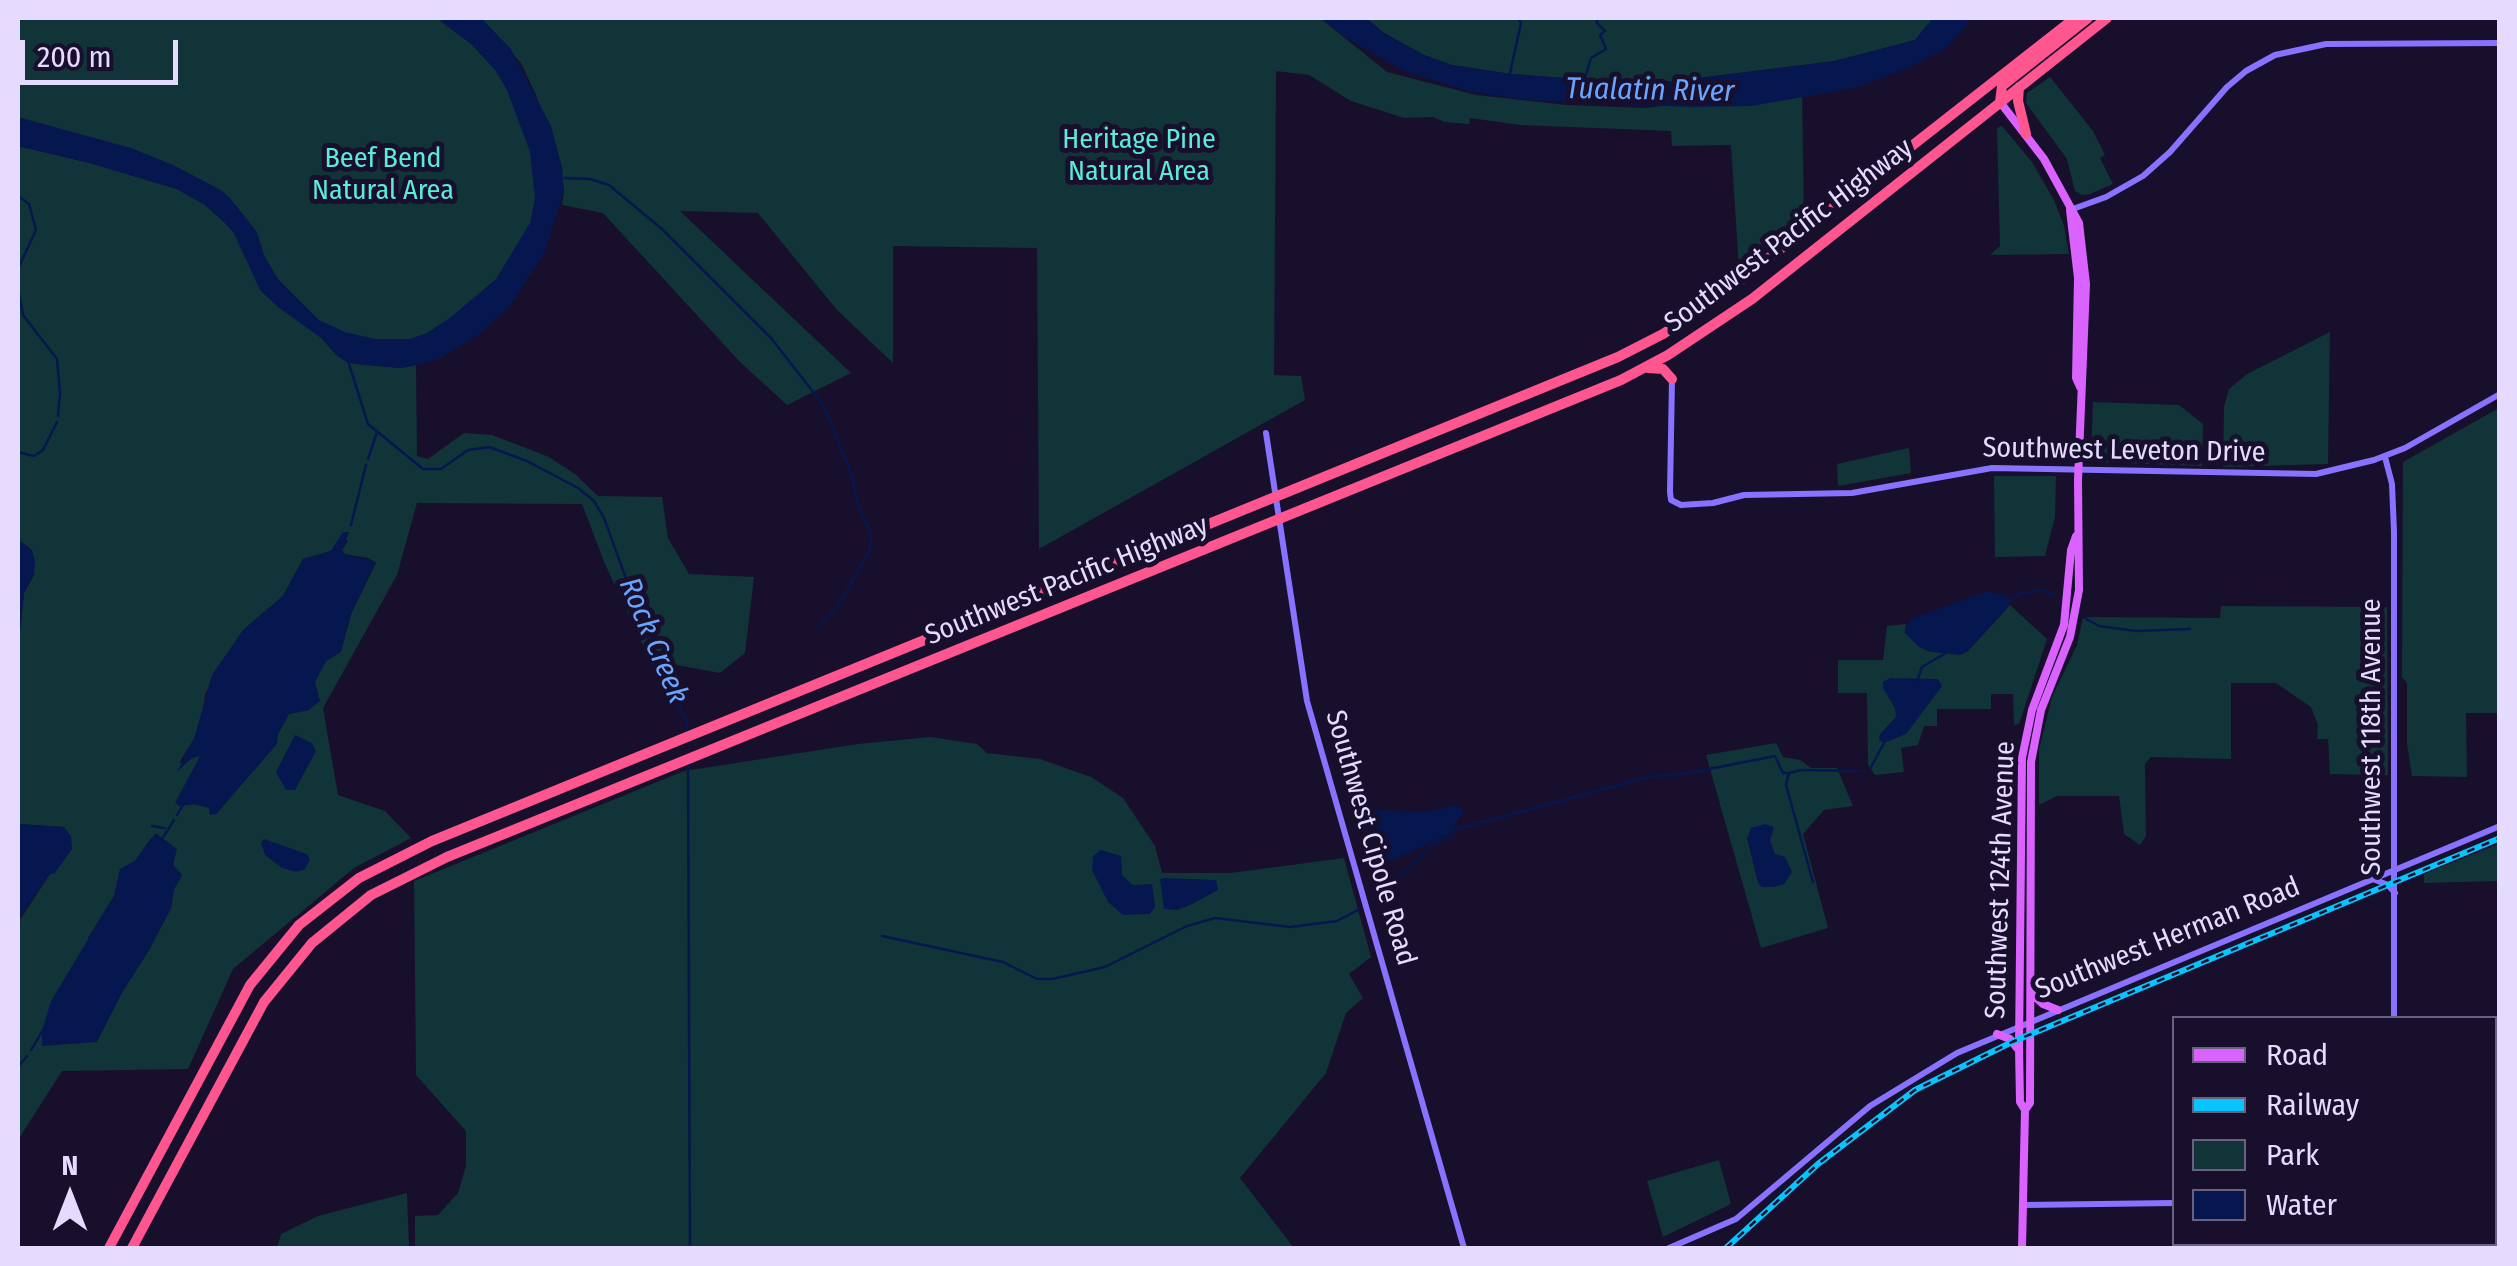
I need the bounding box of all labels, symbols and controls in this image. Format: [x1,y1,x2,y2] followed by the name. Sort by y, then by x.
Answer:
[25,20,182,82] scale bar
[37,39,112,75] text: 200 m
[1565,72,1735,110] water label: Tualatin River
[1062,123,1216,189] park label: Heritage Pine Natural Area
[1658,132,1920,340] street label: Southwest Pacific Highway
[312,142,454,208] park label: Beef Bend Natural Area
[1982,432,2266,470] street label: Southwest Leveton Drive
[921,509,1213,653] street label: Southwest Pacific Highway
[610,573,696,709] water label: Rock Creek
[2355,598,2389,876] street label: Southwest 118th Avenue
[1318,707,1422,969] street label: Southwest Cipole Road
[1979,741,2023,1019] street label: Southwest 124th Avenue
[2031,871,2305,1007] street label: Southwest Herman Road
[2172,1016,2497,1246] legend
[2266,1037,2328,1073] text: Road
[2266,1087,2359,1123] text: Railway
[2266,1137,2319,1173] text: Park
[20,1146,120,1246] north arrow
[62,1149,78,1182] text: N
[2266,1187,2337,1223] text: Water

